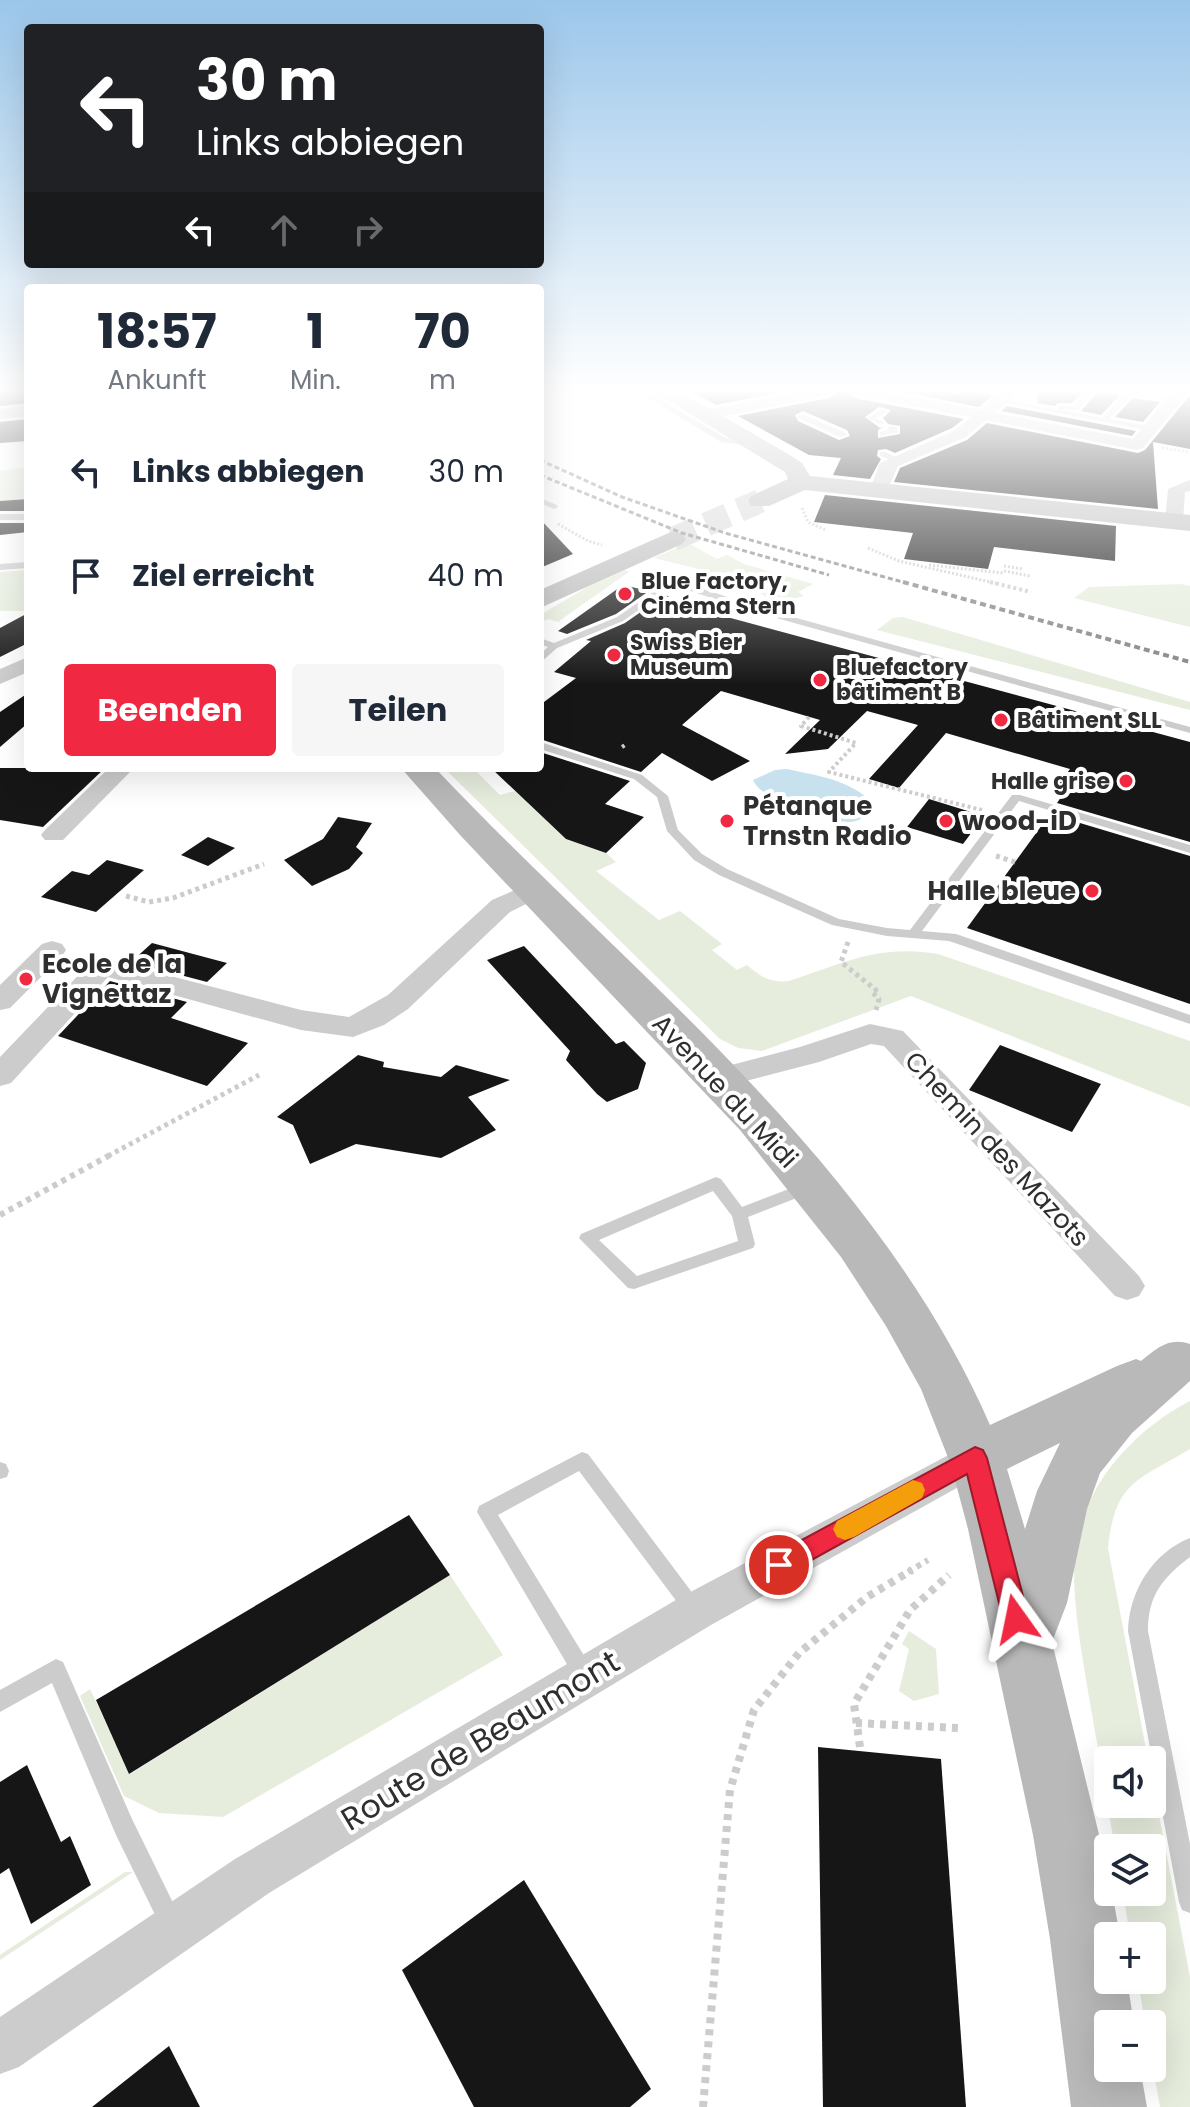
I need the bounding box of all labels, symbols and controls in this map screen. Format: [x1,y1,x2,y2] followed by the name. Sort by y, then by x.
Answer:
[196,41,338,120] text: 30 m
[64,56,168,160] icon: left
[196,117,464,168] text: Links abbiegen
[178,208,222,252] icon: left
[262,208,306,252] icon: ahead
[346,208,390,252] icon: right
[97,298,217,365] text: 18:57
[306,298,324,365] text: 1
[414,298,471,365] text: 70
[108,362,206,398] text: Ankunft
[290,362,341,398] text: Min.
[429,362,456,398] text: m
[64,450,108,494] icon: left
[132,450,365,493] text: Links abbiegen
[429,450,504,493] text: 30 m
[64,554,108,598] icon: arrive
[132,554,314,597] text: Ziel erreicht
[427,554,504,597] text: 40 m
[641,566,796,622] place label: Blue Factory, Cinéma Stern
[616,585,634,603] marker: Blue Factory, Cinéma Stern
[630,627,742,683] place label: Swiss Bier Museum
[605,646,623,664] marker: Swiss Bier Museum
[836,652,968,708] place label: Bluefactory bâtiment B
[64,664,276,756] button: Beenden
[292,664,504,756] button: Teilen
[811,671,829,689] marker: Bluefactory bâtiment B
[1017,705,1162,736] place label: Bâtiment SLL
[992,711,1010,729] marker: Bâtiment SLL
[991,766,1110,797] place label: Halle grise
[1117,772,1135,790] marker: Halle grise
[743,788,912,854] place label: Pétanque Trnstn Radio
[962,803,1077,839] place label: wood-iD
[718,812,736,830] marker: Pétanque Trnstn Radio
[937,812,955,830] marker: wood-iD
[928,873,1076,909] place label: Halle bleue
[1083,882,1101,900] marker: Halle bleue
[42,946,182,1012] place label: Ecole de la Vignettaz
[17,970,35,988] marker: Ecole de la Vignettaz
[644,1006,806,1176] street label: Avenue du Midi
[897,1043,1097,1255] street label: Chemin des Mazots
[745,1531,813,1599] pin
[757,1543,801,1587] icon: arrive
[974,1577,1058,1661] position arrow
[332,1639,628,1841] street label: Route de Beaumont
[1094,1746,1166,2082] map controls
[1094,1746,1166,1818] button: sound
[1094,1834,1166,1906] button: layers
[1094,1922,1166,1994] button: +
[1094,2010,1166,2082] button: −

